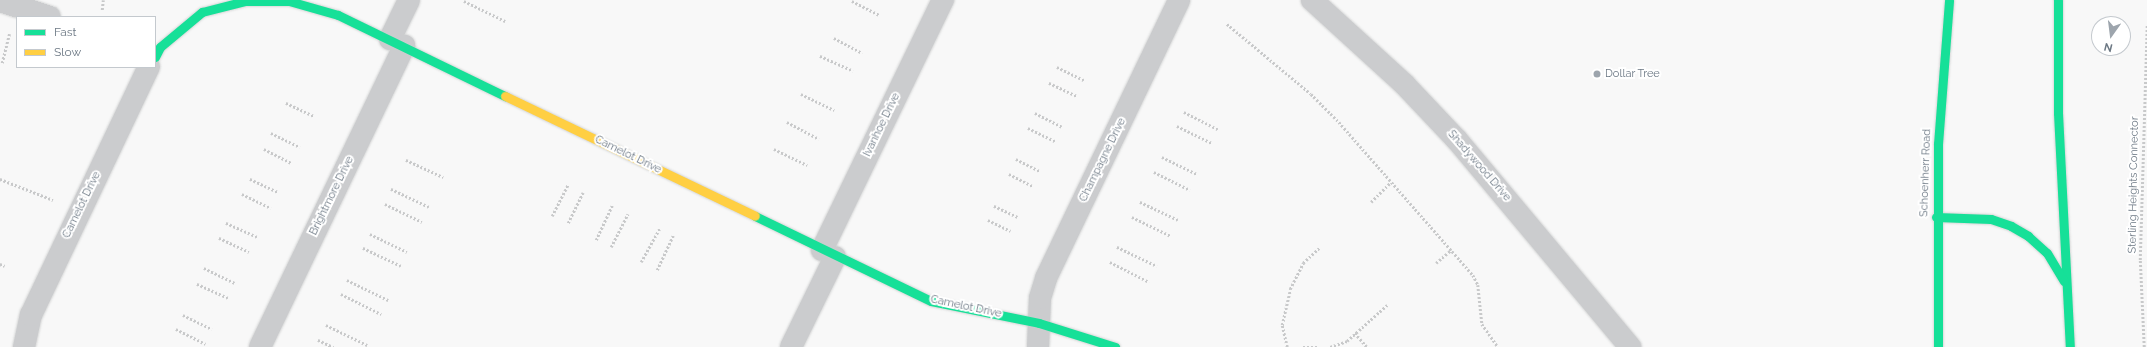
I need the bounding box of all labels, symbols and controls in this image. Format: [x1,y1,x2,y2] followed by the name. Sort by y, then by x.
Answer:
[16,16,156,68] legend
[2091,16,2131,56] north arrow
[54,25,77,39] text: Fast
[2103,40,2114,54] text: N
[54,45,81,59] text: Slow
[1605,67,1660,81] place label: Dollar Tree
[1592,69,1602,79] marker: Dollar Tree
[861,91,903,159] street label: Ivanhoe Drive
[1077,116,1129,204] street label: Champagne Drive
[2126,116,2142,254] street label: Sterling Heights Connector
[1445,128,1513,204] street label: Shadywood Drive
[1918,129,1934,217] street label: Schoenherr Road
[593,133,663,177] street label: Camelot Drive
[307,154,357,238] street label: Brightmore Drive
[60,170,104,240] street label: Camelot Drive
[929,293,1003,321] street label: Camelot Drive

